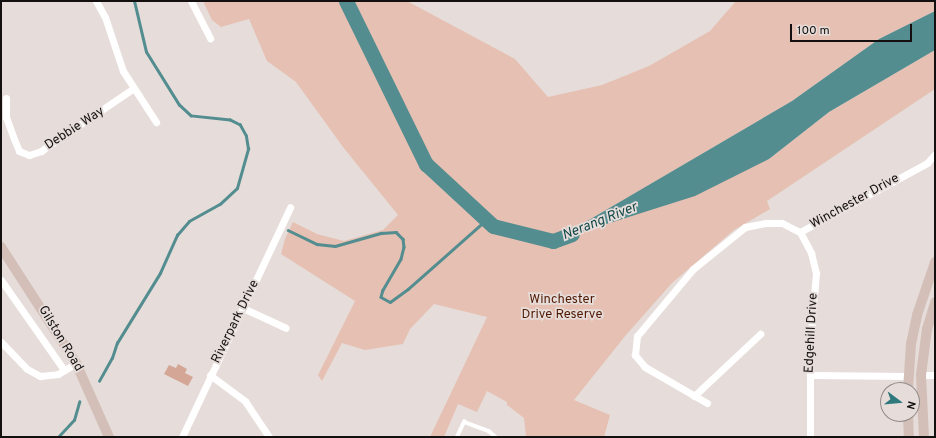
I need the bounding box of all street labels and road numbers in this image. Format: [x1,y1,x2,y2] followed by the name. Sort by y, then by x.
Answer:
[42,104,108,154] street label: Debbie Way
[808,171,902,233] street label: Winchester Drive
[209,278,263,366] street label: Riverpark Drive
[802,293,822,373] street label: Edgehill Drive
[34,303,86,375] street label: Gilston Road

